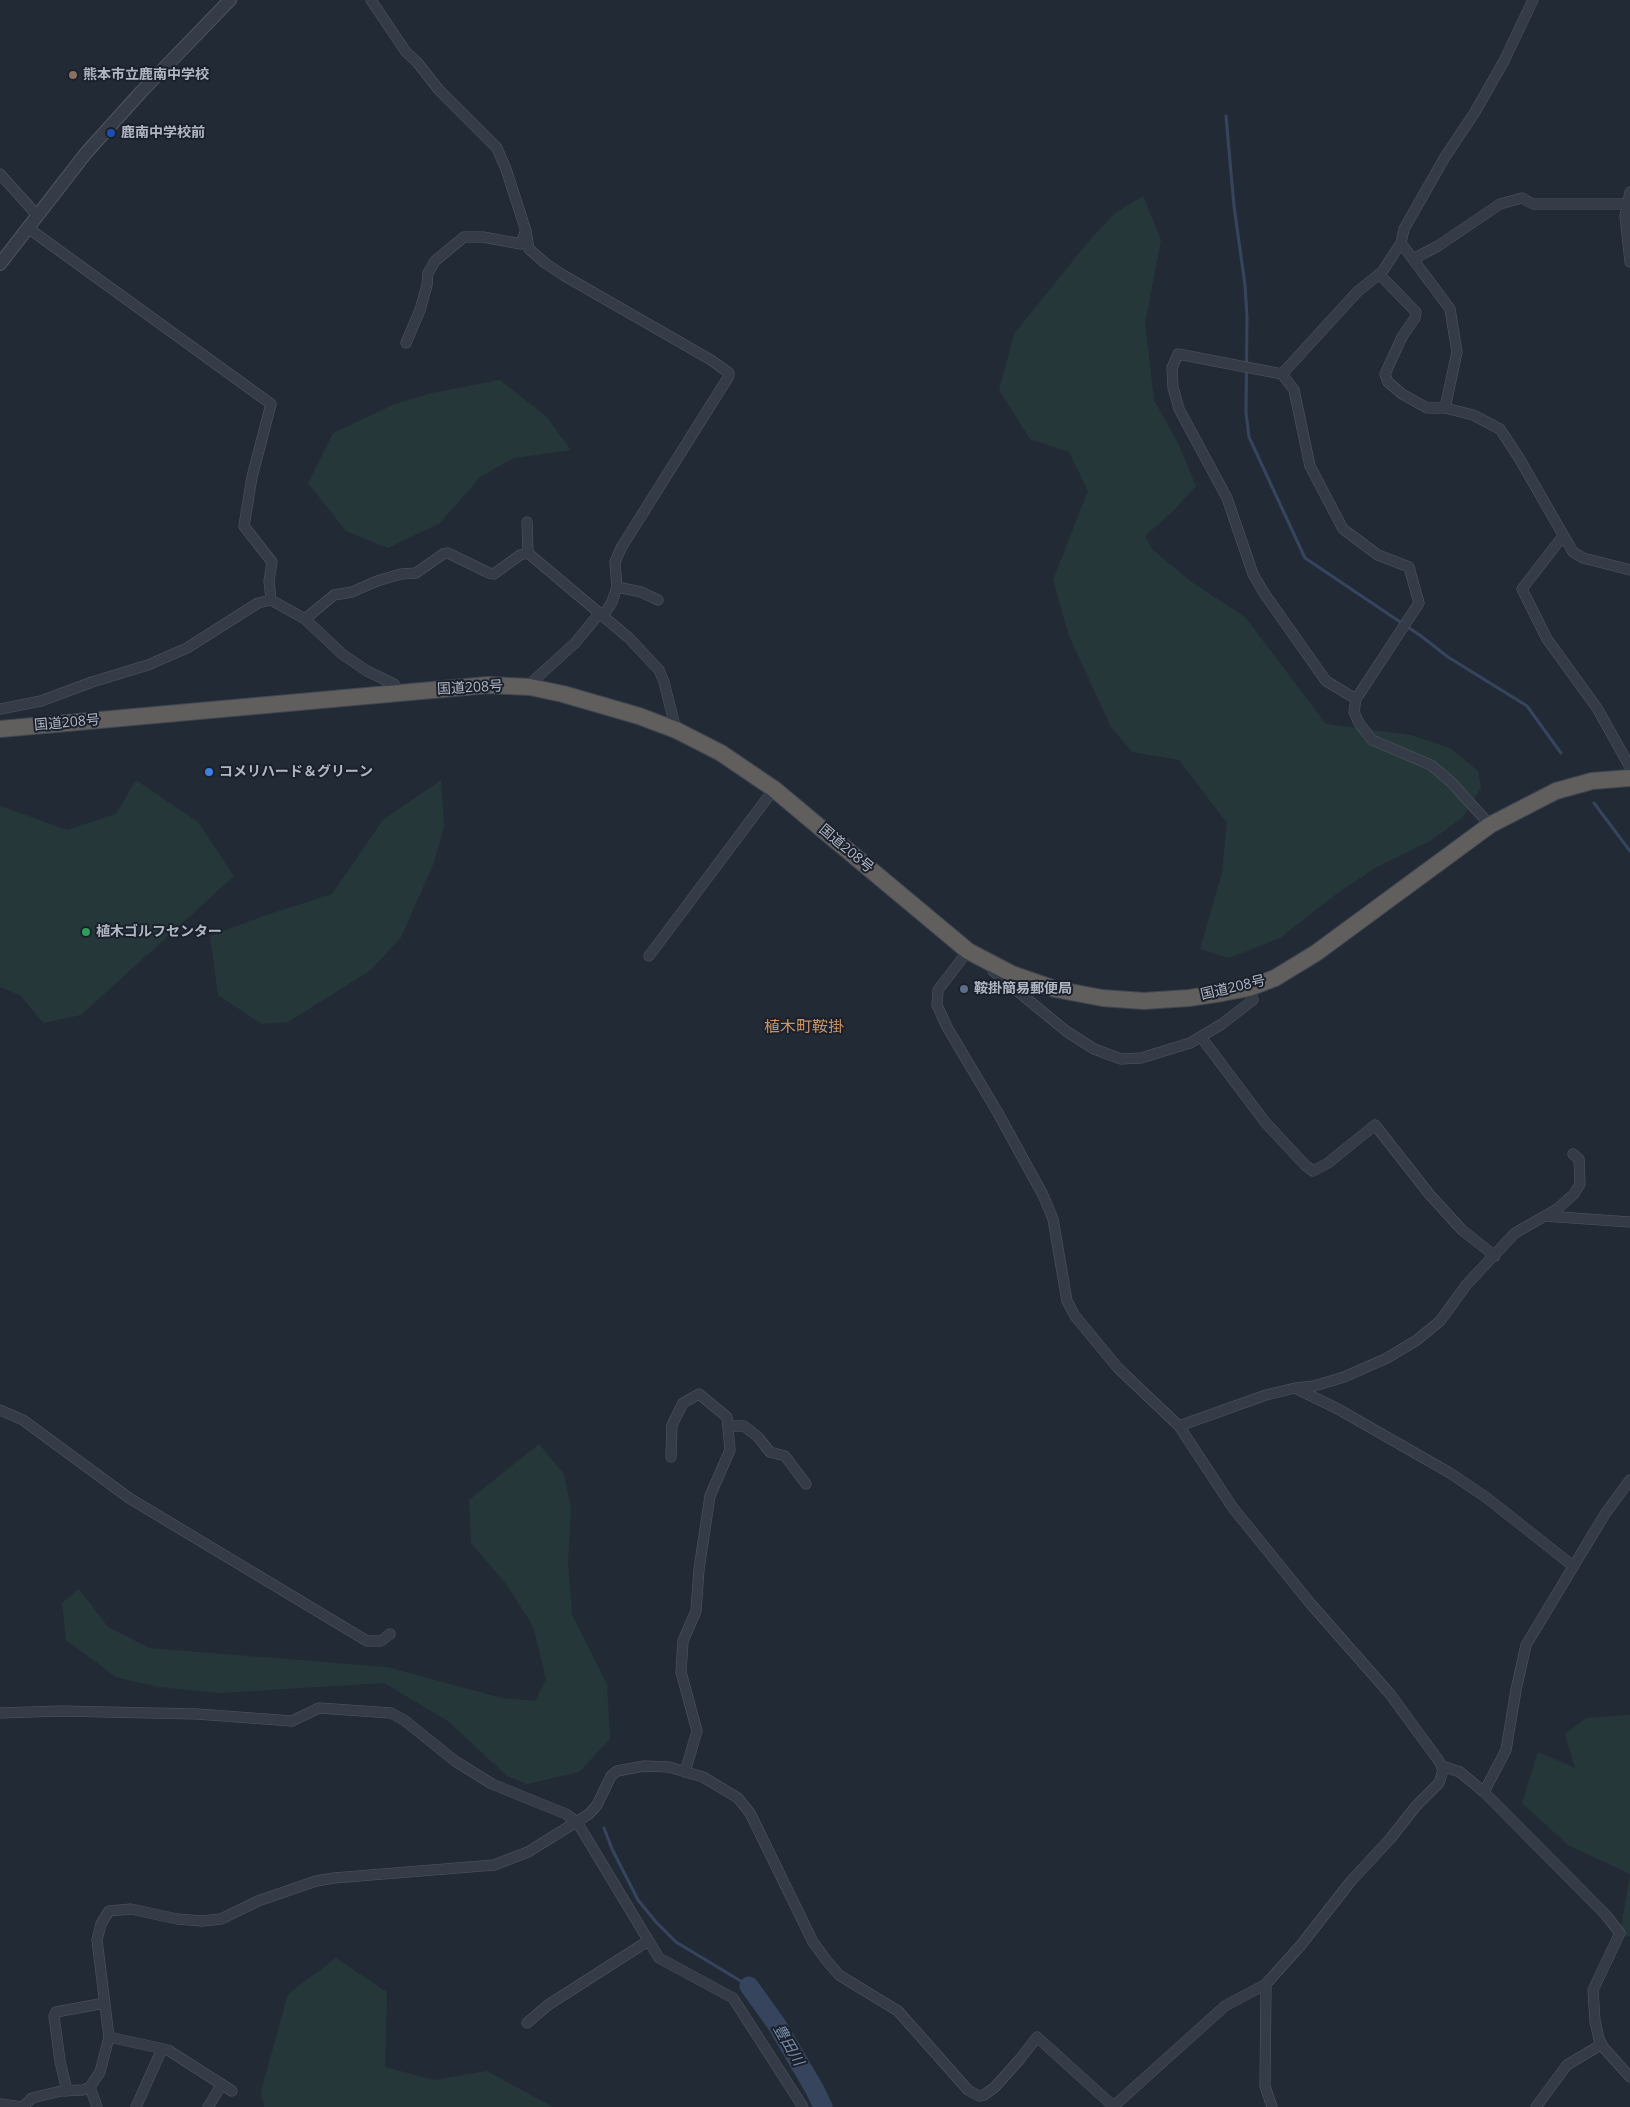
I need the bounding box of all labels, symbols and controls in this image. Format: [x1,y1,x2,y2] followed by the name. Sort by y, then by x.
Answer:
[83,67,209,83] place label: 熊本市立鹿南中学校
[67,69,79,81] marker: 熊本市立鹿南中学校
[121,125,205,141] place label: 鹿南中学校前
[105,127,117,139] marker: 鹿南中学校前
[437,678,503,698] street label: 国道208号
[33,712,101,734] street label: 国道208号
[219,764,373,780] place label: コメリハード＆グリーン
[203,766,215,778] marker: コメリハード＆グリーン
[815,821,877,877] street label: 国道208号
[96,924,222,940] place label: 植木ゴルフセンター
[80,926,92,938] marker: 植木ゴルフセンター
[1199,972,1267,1004] street label: 国道208号
[974,981,1072,997] place label: 鞍掛簡易郵便局
[958,983,970,995] marker: 鞍掛簡易郵便局
[764,1017,844,1037] district label: 植木町鞍掛
[769,2021,807,2069] water label: 豊田川

